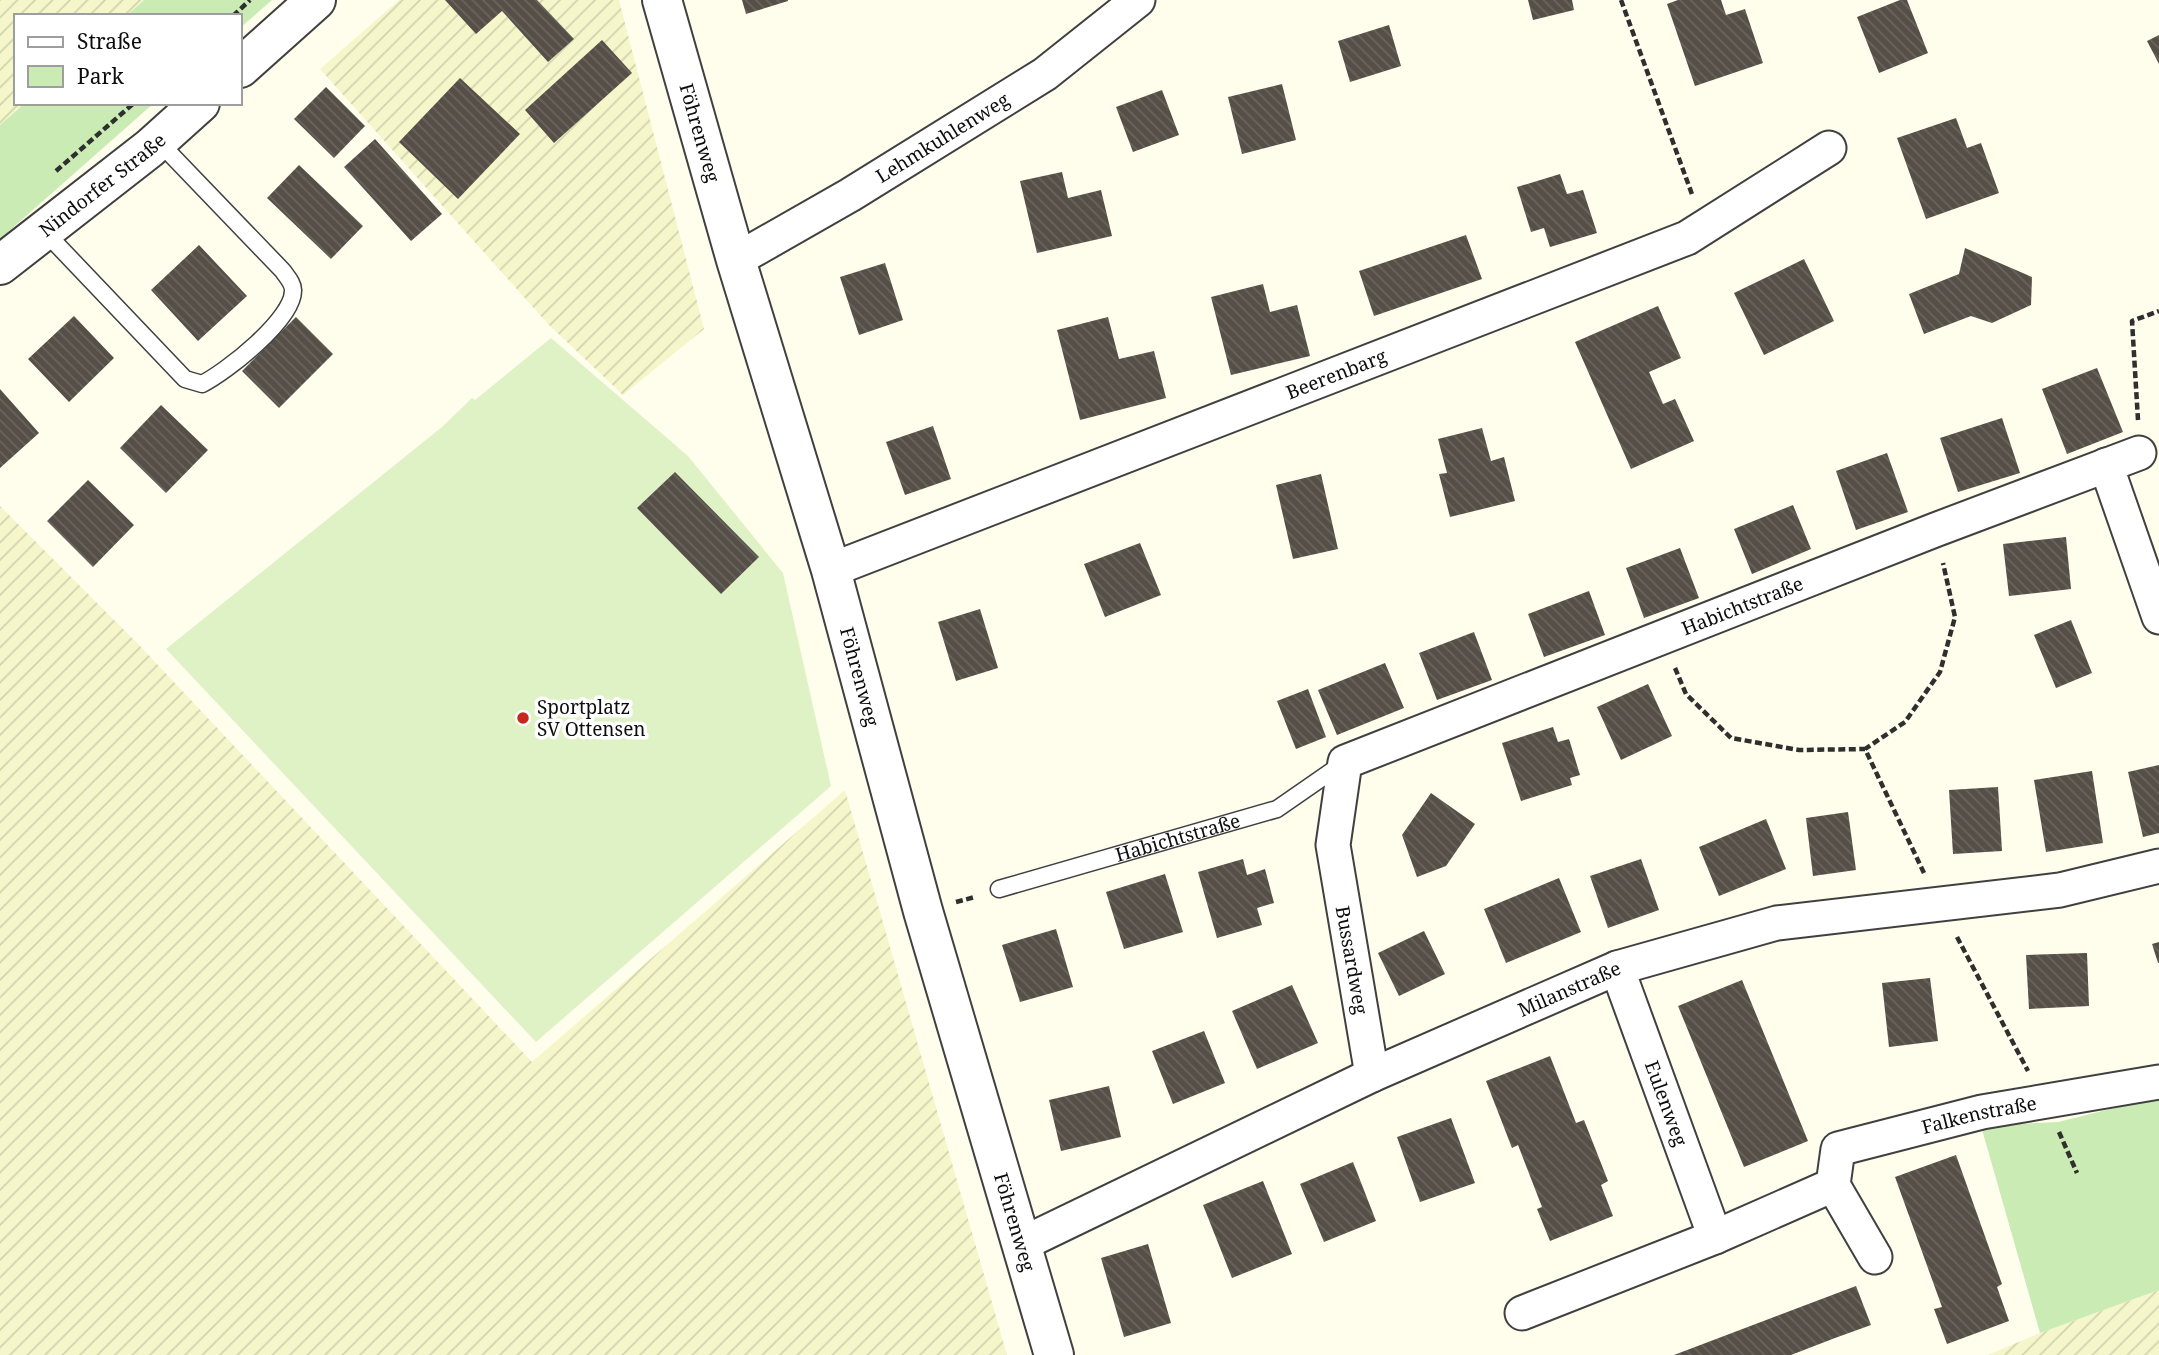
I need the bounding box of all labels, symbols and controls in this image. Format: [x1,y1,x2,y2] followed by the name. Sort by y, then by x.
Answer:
[14,14,242,105] legend
[77,27,142,55] text: Straße
[77,62,124,90] text: Park
[673,80,726,185] street label: Föhrenweg
[871,86,1014,189] street label: Lehmkuhlenweg
[34,127,171,243] street label: Nindorfer Straße
[1282,343,1390,405] street label: Beerenbarg
[1678,570,1807,641] street label: Habichtstraße
[834,624,886,729] street label: Föhrenweg
[537,694,646,742] place label: Sportplatz SV Ottensen
[515,710,531,726] marker: Sportplatz SV Ottensen
[1112,807,1243,868] street label: Habichtstraße
[1330,904,1374,1016] street label: Bussardweg
[1514,955,1625,1023] street label: Milanstraße
[1639,1057,1694,1150] street label: Eulenweg
[1919,1090,2039,1140] street label: Falkenstraße
[988,1170,1042,1274] street label: Föhrenweg

